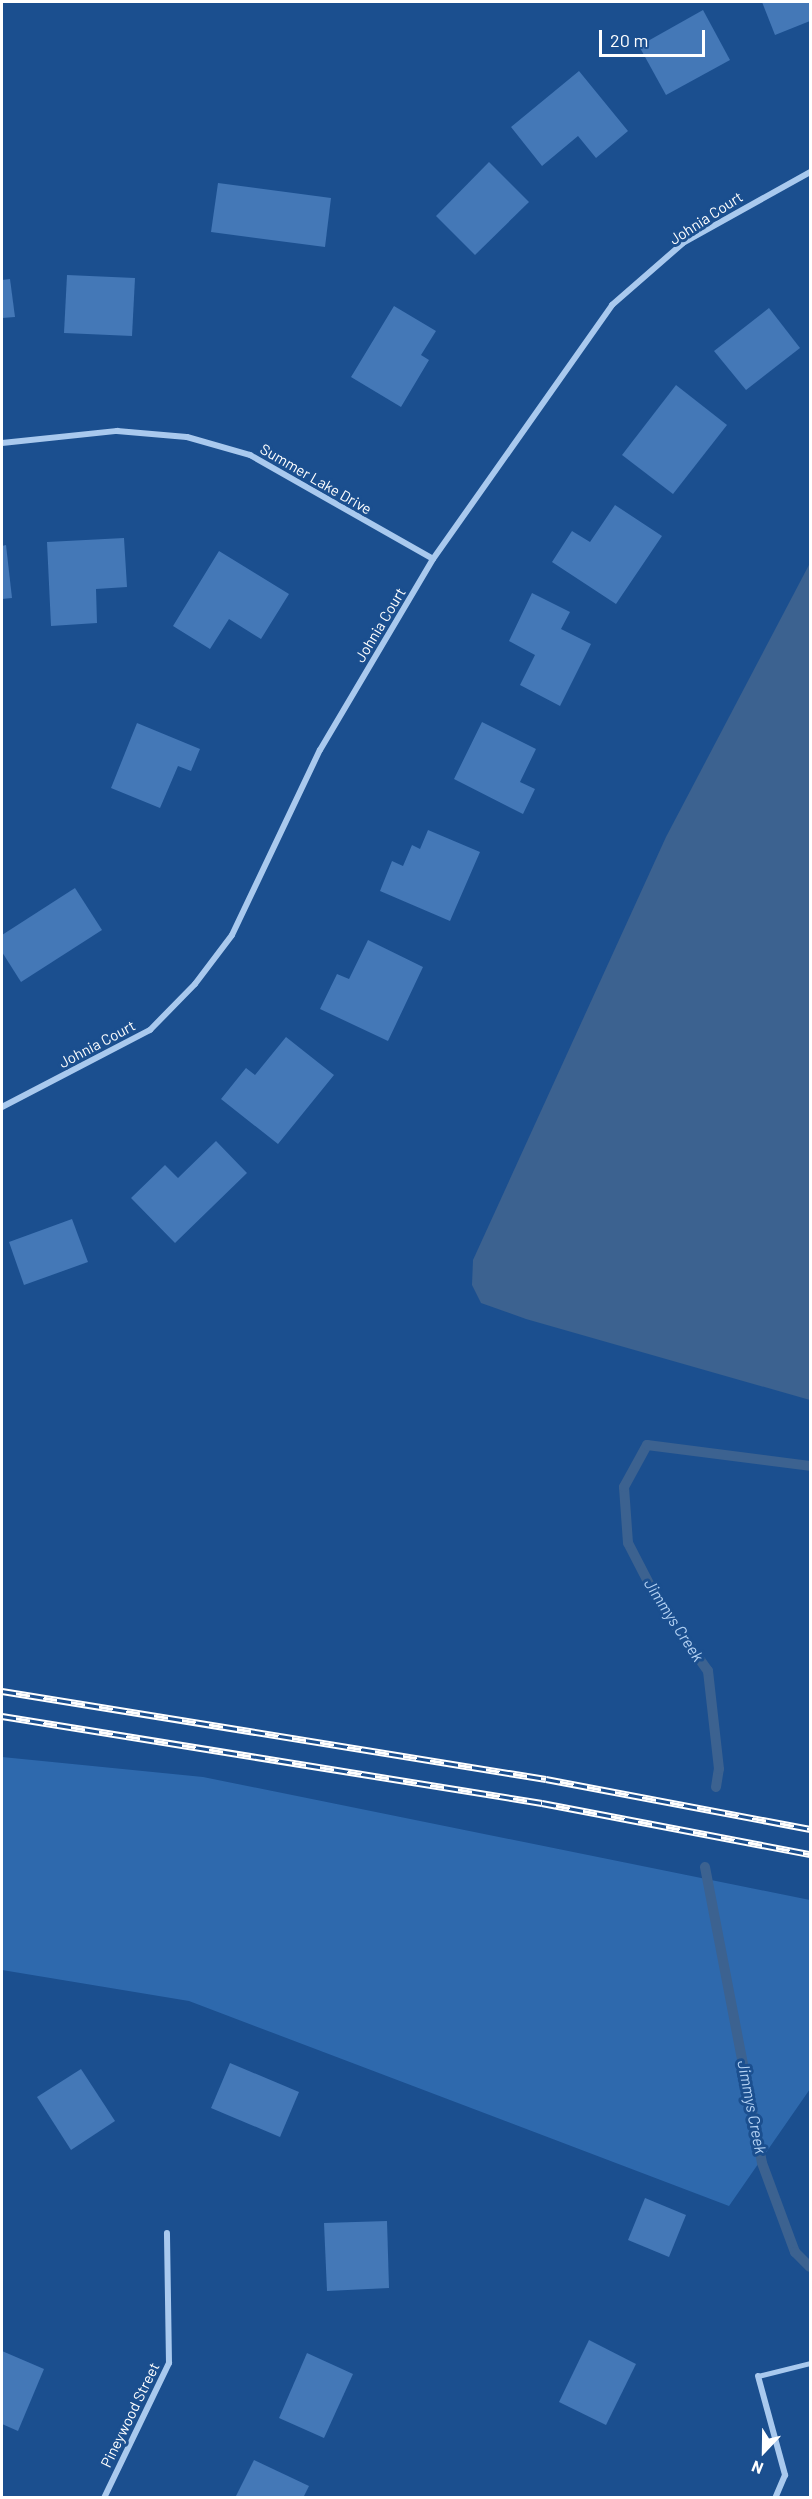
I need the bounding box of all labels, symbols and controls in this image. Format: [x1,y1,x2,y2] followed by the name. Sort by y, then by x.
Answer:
[602,18,708,56] scale bar
[610,29,648,51] text: 20 m
[666,188,746,248] street label: Johnia Court
[257,440,375,518] street label: Summer Lake Drive
[351,584,409,666] street label: Johnia Court
[56,1016,138,1072] street label: Johnia Court
[640,1575,708,1665] water label: Jimmys Creek
[734,2059,770,2155] water label: Jimmys Creek
[97,2360,163,2470] street label: Pineywood Street
[734,2421,794,2481] north arrow
[749,2457,766,2479] text: N

